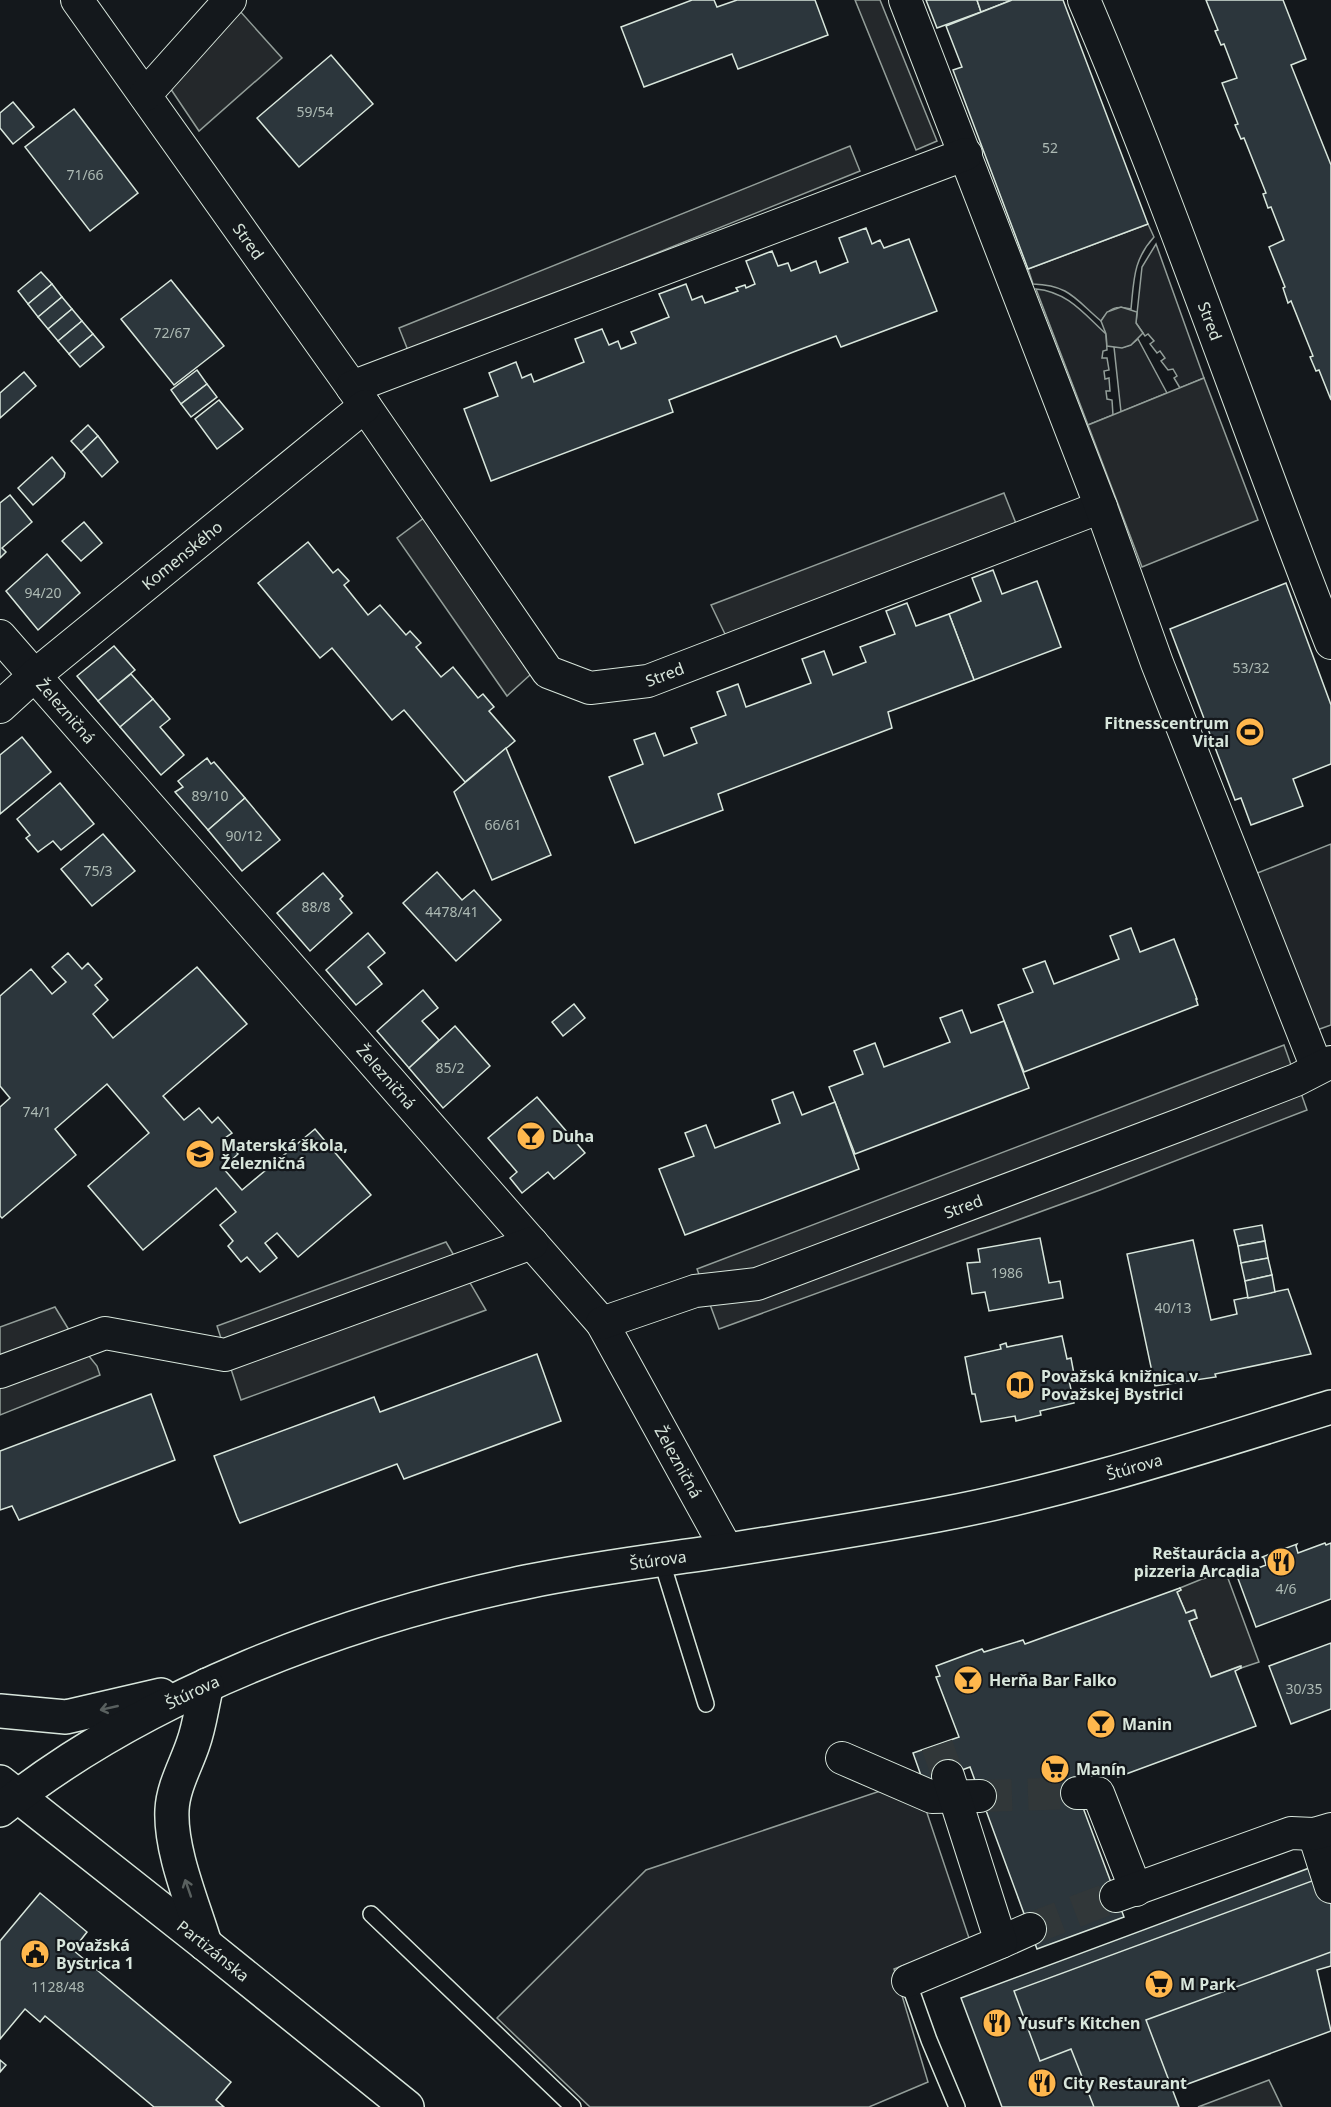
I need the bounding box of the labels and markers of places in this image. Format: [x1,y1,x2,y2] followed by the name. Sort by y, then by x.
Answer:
[1104,712,1229,752] place label: Fitnesscentrum Vital
[1234,716,1266,748] sports icon: Fitnesscentrum Vital
[515,1120,547,1152] bar icon: Duha
[552,1125,594,1147] place label: Duha
[221,1134,348,1174] place label: Materská škola, Železničná
[184,1138,216,1170] school or university icon: Materská škola, Železničná
[1041,1365,1199,1405] place label: Považská knižnica v Považskej Bystrici
[1004,1369,1036,1401] library icon: Považská knižnica v Považskej Bystrici
[1134,1542,1260,1582] place label: Reštaurácia a pizzeria Arcadia
[1265,1546,1297,1578] restaurant icon: Reštaurácia a pizzeria Arcadia
[952,1664,984,1696] bar icon: Herňa Bar Falko
[989,1669,1117,1691] place label: Herňa Bar Falko
[1085,1708,1117,1740] bar icon: Manin
[1122,1713,1172,1735] place label: Manin
[1039,1753,1071,1785] supermarket icon: Manín
[1076,1758,1126,1780] place label: Manín
[56,1934,134,1974] place label: Považská Bystrica 1
[19,1938,51,1970] public building icon: Považská Bystrica 1
[1143,1968,1175,2000] supermarket icon: M Park
[1180,1973,1236,1995] place label: M Park
[981,2007,1013,2039] restaurant icon: Yusuf's Kitchen
[1018,2012,1140,2034] place label: Yusuf's Kitchen
[1026,2067,1058,2099] restaurant icon: City Restaurant
[1063,2072,1187,2094] place label: City Restaurant

